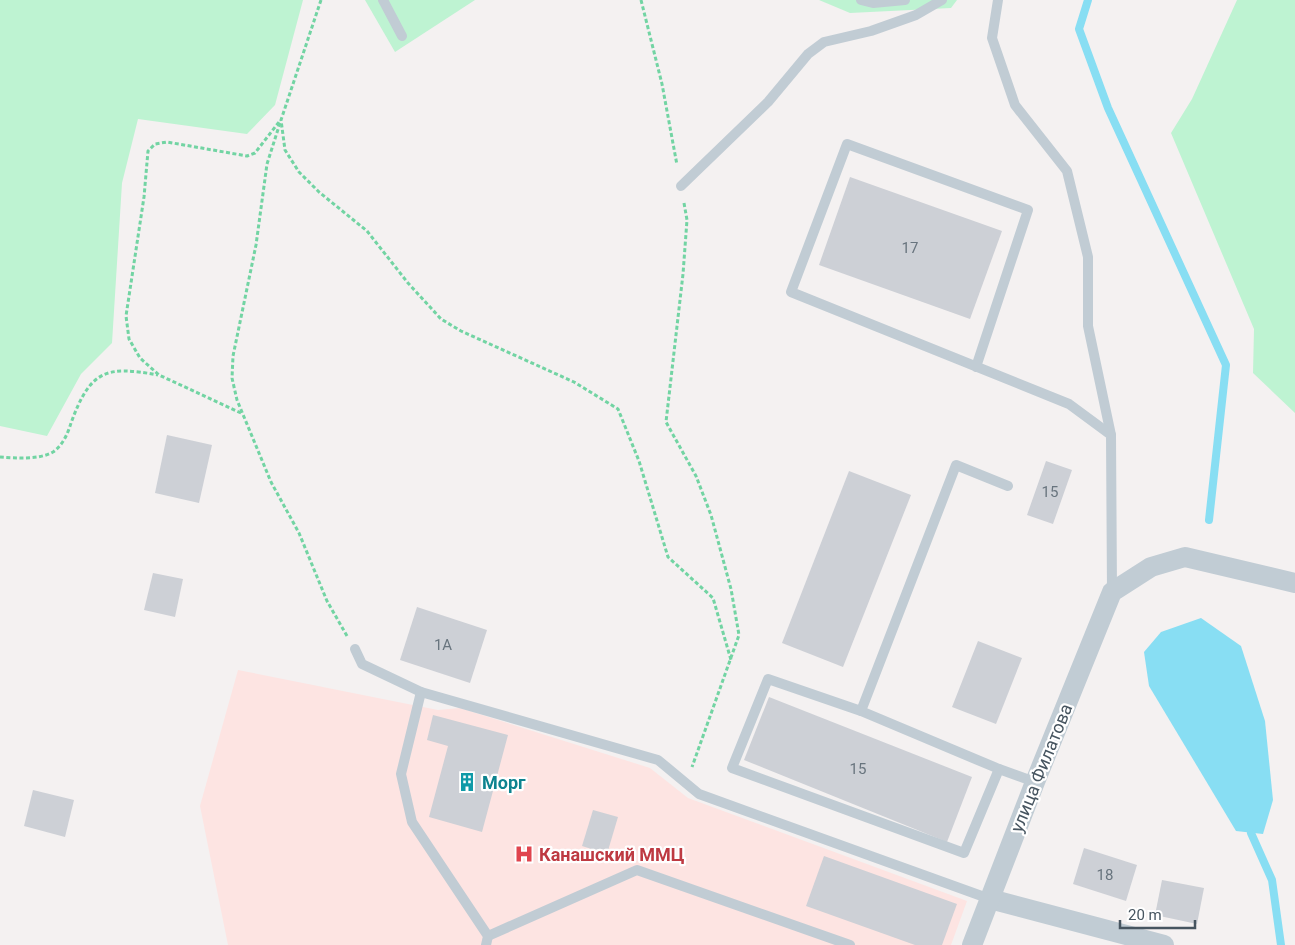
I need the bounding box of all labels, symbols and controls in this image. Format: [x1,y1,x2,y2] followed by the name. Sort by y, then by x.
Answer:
[902,239,918,257] house number: 17
[1042,483,1058,501] house number: 15
[434,636,452,654] house number: 1А
[1006,701,1076,835] street label: улица Филатова
[850,760,866,778] house number: 15
[456,771,478,793] building icon: Морг
[482,772,526,793] place label: Морг
[513,843,535,865] hospital icon: Канашский ММЦ
[539,844,685,865] place label: Канашский ММЦ
[1097,866,1113,884] house number: 18
[1120,898,1195,930] scale bar
[1128,906,1162,924] text: 20 m

